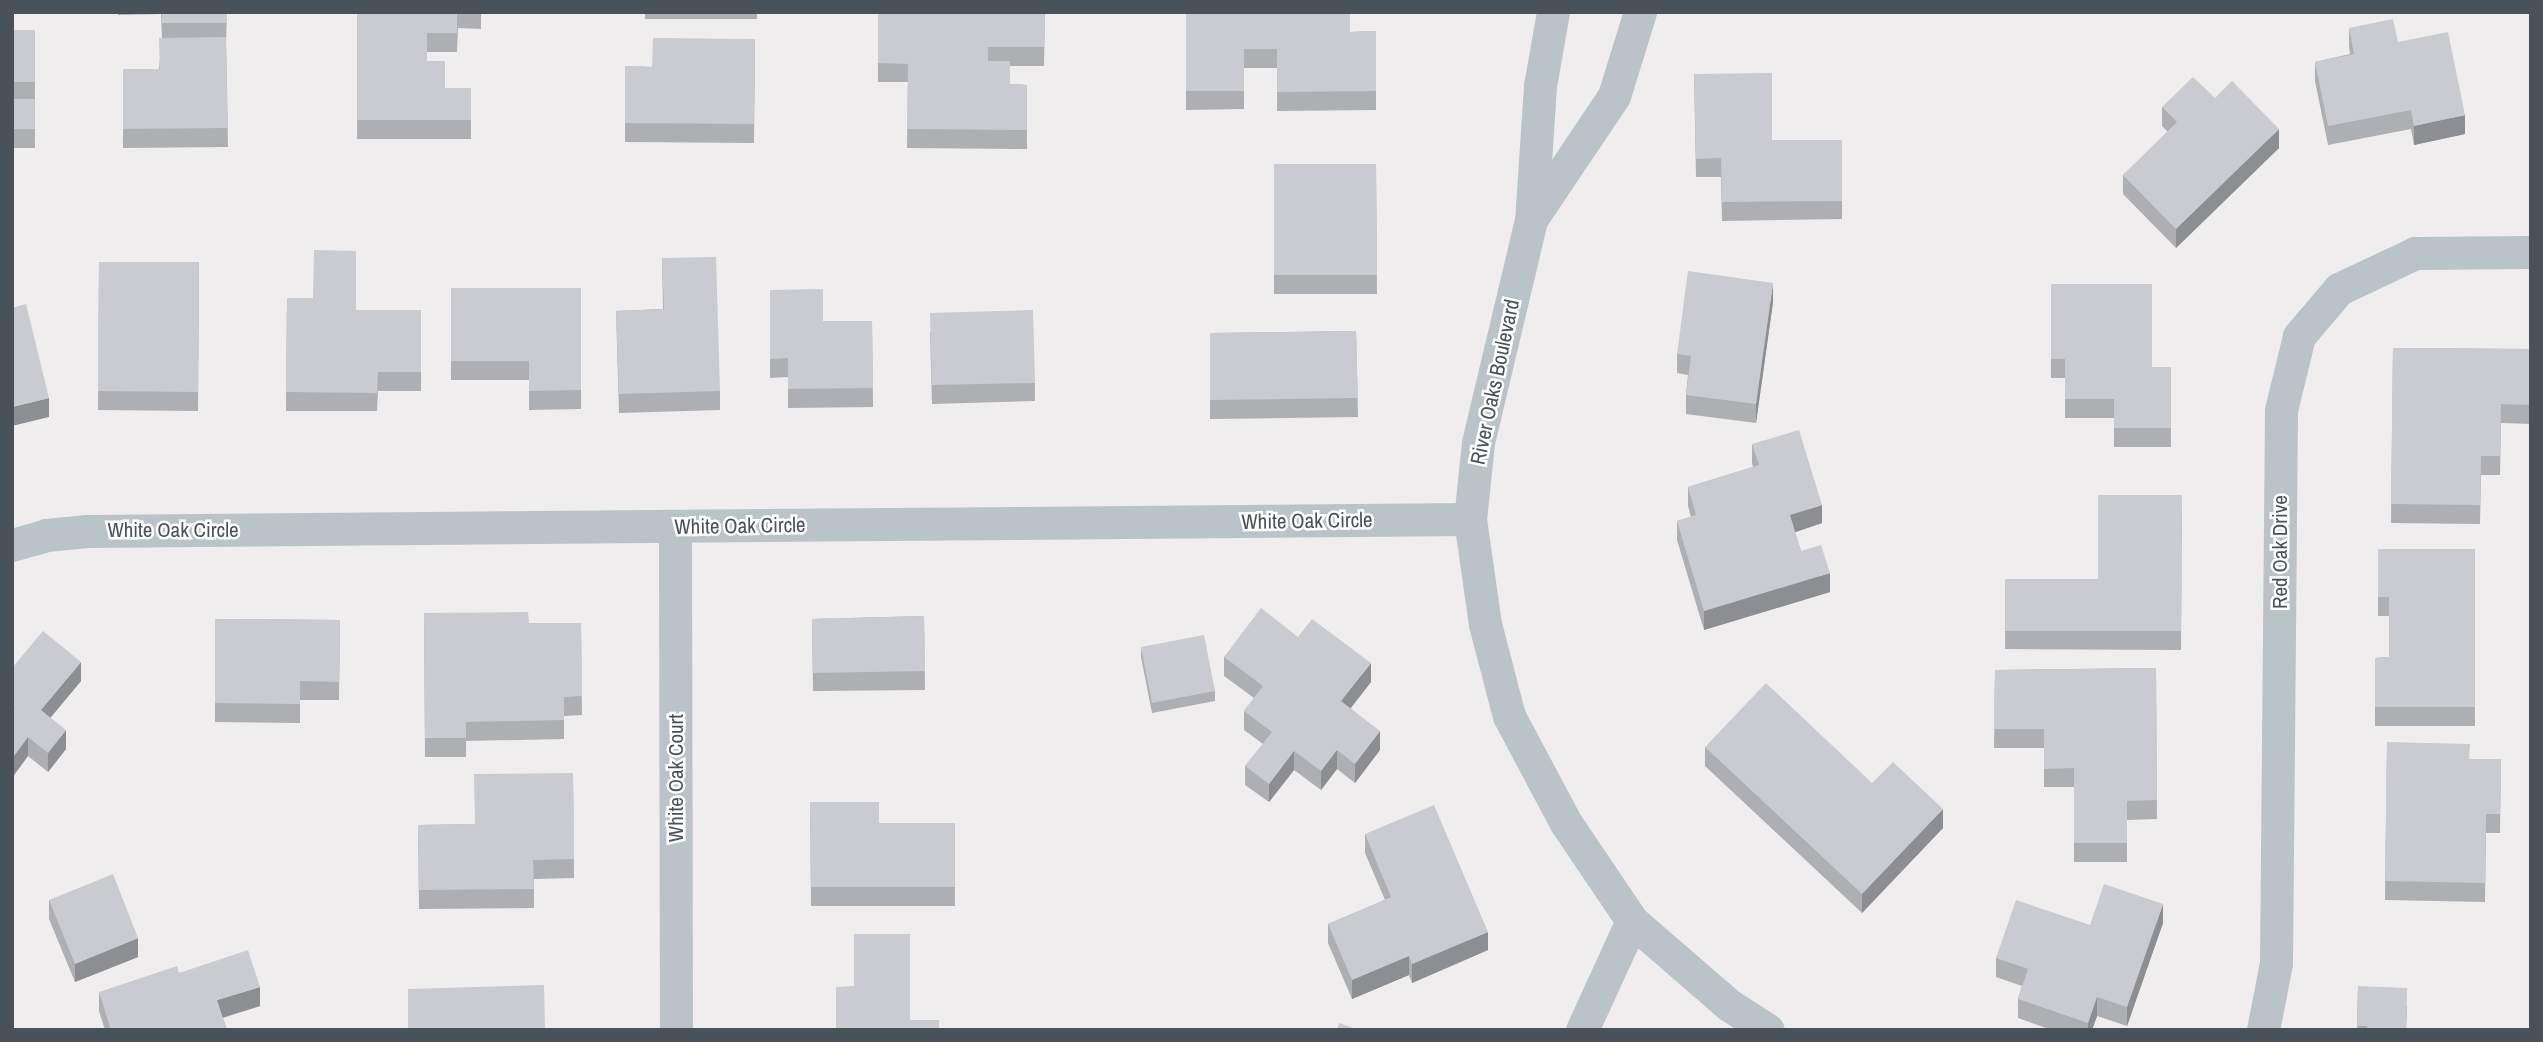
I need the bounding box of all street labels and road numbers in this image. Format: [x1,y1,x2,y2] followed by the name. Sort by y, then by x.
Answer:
[1465,297,1525,467] street label: River Oaks Boulevard
[2267,495,2293,609] street label: Red Oak Drive
[1241,507,1373,535] street label: White Oak Circle
[674,512,806,540] street label: White Oak Circle
[107,517,239,543] street label: White Oak Circle
[663,714,689,842] street label: White Oak Court

